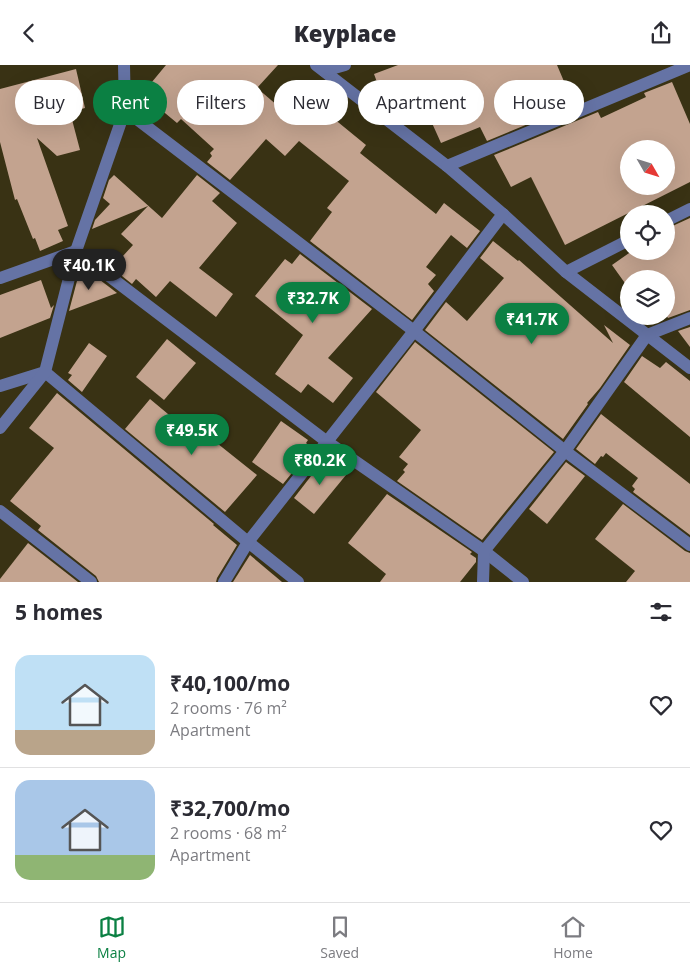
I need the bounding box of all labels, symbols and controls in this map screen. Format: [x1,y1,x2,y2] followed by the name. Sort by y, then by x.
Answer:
[294,18,396,48] text: Keyplace
[15,19,43,47] icon: back
[647,19,675,47] icon: share
[15,80,83,125] chip: Buy
[93,80,167,125] chip: Rent
[177,80,264,125] chip: Filters
[274,80,348,125] chip: New
[358,80,484,125] chip: Apartment
[494,80,584,125] chip: House
[620,140,675,195] north arrow
[620,140,675,325] map controls
[620,205,675,260] button: locate
[48,249,130,291] pin: ₹40.1K
[63,254,115,276] text: ₹40.1K
[620,270,675,325] button: layers
[272,281,354,324] pin: ₹32.7K
[287,287,339,309] text: ₹32.7K
[491,303,573,345] pin: ₹41.7K
[506,308,558,330] text: ₹41.7K
[151,413,233,456] pin: ₹49.5K
[166,419,218,441] text: ₹49.5K
[279,443,361,486] pin: ₹80.2K
[294,449,346,471] text: ₹80.2K
[15,598,103,626] text: 5 homes
[647,598,675,626] icon: filters
[170,669,290,697] text: ₹40,100/mo
[55,675,115,735] icon: home
[647,691,675,719] icon: heart
[170,697,287,719] text: 2 rooms · 76 m²
[170,719,250,741] text: Apartment
[170,794,290,822] text: ₹32,700/mo
[55,800,115,860] icon: home
[647,816,675,844] icon: heart
[170,822,287,844] text: 2 rooms · 68 m²
[170,844,250,866] text: Apartment
[97,913,126,962] tab: Map
[320,913,359,962] tab: Saved
[553,913,593,962] tab: Home

